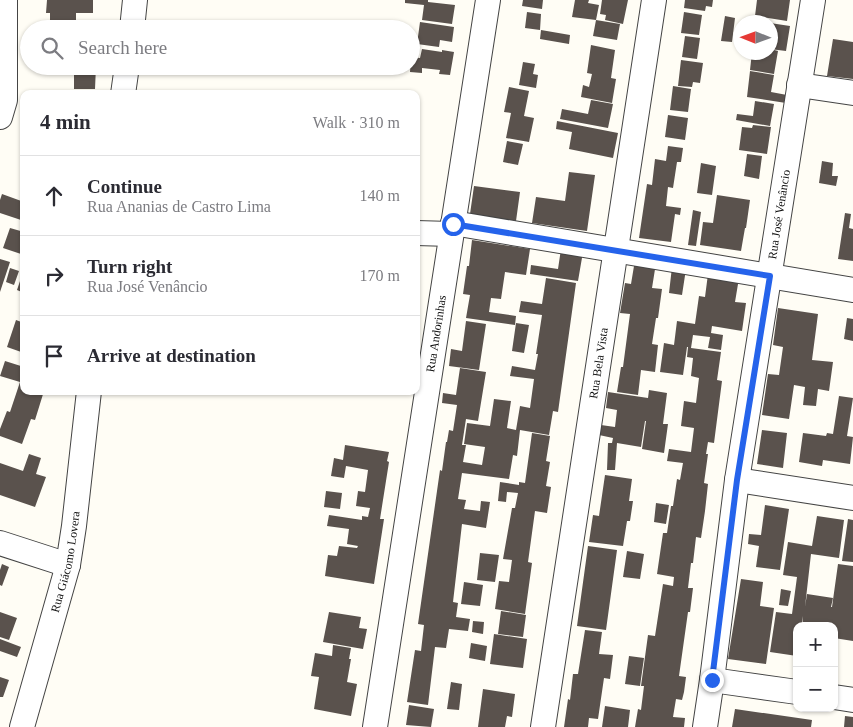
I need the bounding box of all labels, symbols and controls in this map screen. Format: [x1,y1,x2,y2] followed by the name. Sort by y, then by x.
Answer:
[733,15,778,60] north arrow
[20,20,420,75] search box
[38,34,66,62] icon: search
[78,37,167,58] text: Search here
[40,110,91,134] text: 4 min
[313,114,400,131] text: Walk · 310 m
[765,169,793,260] street label: Rua José Venâncio
[87,176,162,197] text: Continue
[40,182,68,210] icon: ahead
[360,187,400,204] text: 140 m
[87,198,271,215] text: Rua Ananias de Castro Lima
[442,213,465,236] route start
[87,256,172,277] text: Turn right
[40,262,68,290] icon: right
[360,267,400,284] text: 170 m
[87,278,208,295] text: Rua José Venâncio
[423,294,449,373] street label: Rua Andorinhas
[586,326,611,400] street label: Rua Bela Vista
[40,342,68,370] icon: arrive
[87,345,256,366] text: Arrive at destination
[48,510,83,614] street label: Rua Giácomo Lovera
[793,622,838,712] map controls
[793,622,838,667] button: +
[793,667,838,712] button: −
[701,669,724,692] route end

